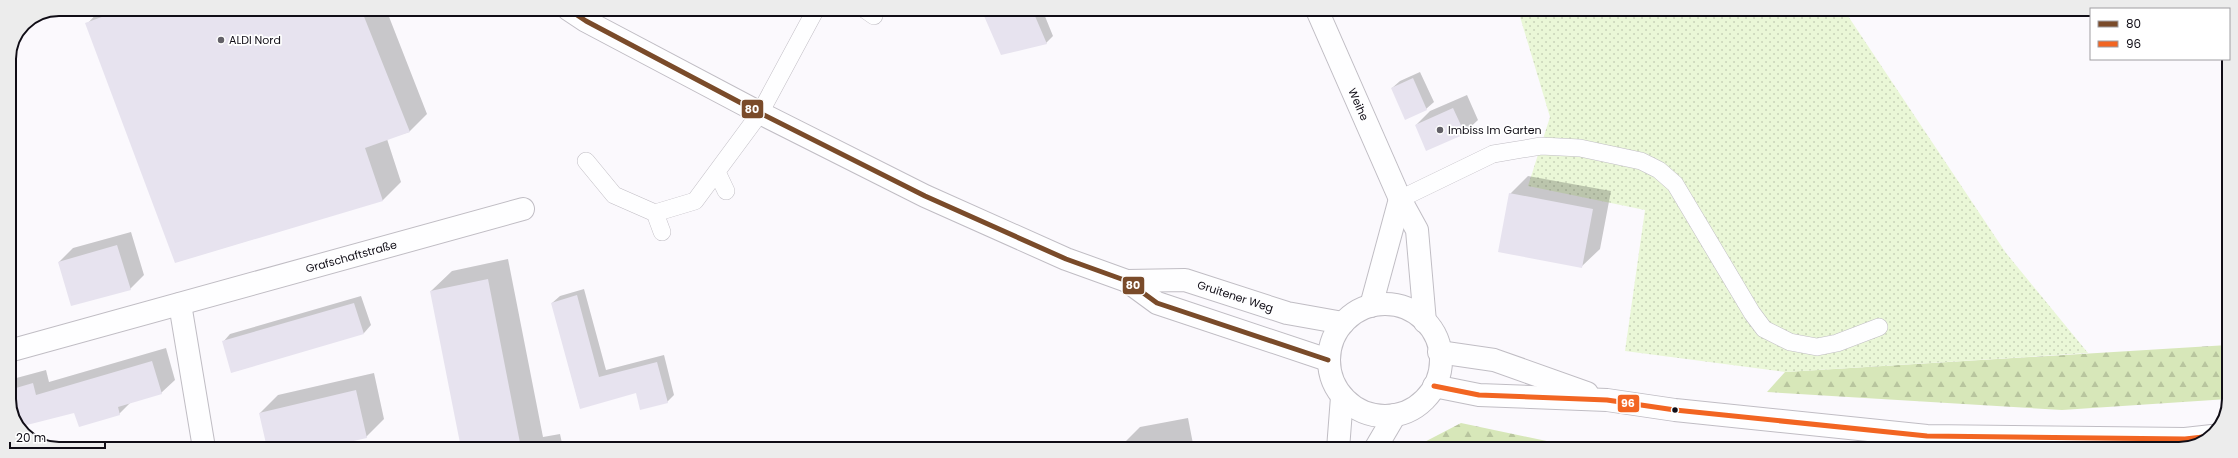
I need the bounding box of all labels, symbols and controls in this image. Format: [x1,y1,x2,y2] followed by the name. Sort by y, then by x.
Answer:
[2090,8,2230,60] legend
[2126,15,2141,32] text: 80
[229,32,281,48] place label: ALDI Nord
[216,35,226,45] marker: ALDI Nord
[2126,35,2141,52] text: 96
[1344,85,1373,123] street label: Weihe
[741,99,764,119] line badge: 80
[745,101,759,117] text: 80
[1448,122,1542,138] place label: Imbiss Im Garten
[1435,125,1445,135] marker: Imbiss Im Garten
[304,236,399,277] street label: Grafschaftstraße
[1122,276,1145,295] line badge: 80
[1126,277,1140,293] text: 80
[1195,277,1276,316] street label: Gruitener Weg
[1617,394,1640,413] line badge: 96
[1621,395,1635,411] text: 96
[1670,405,1680,415] unlabelled marker
[10,424,105,450] scale bar
[16,429,46,446] text: 20 m

